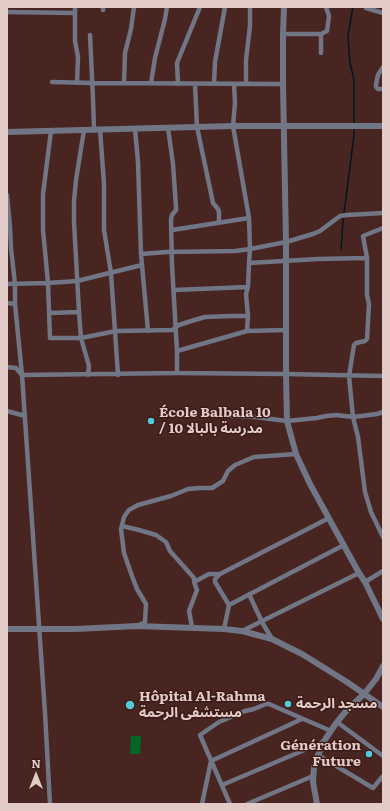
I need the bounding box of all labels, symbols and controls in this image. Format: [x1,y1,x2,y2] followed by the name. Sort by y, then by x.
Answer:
[159,405,271,438] place label: École Balbala 10 / مدرسة بالبالا 10
[146,416,156,426] marker: École Balbala 10 / مدرسة بالبالا 10
[139,689,266,722] place label: Hôpital Al-Rahma مستشفى الرحمة
[296,696,377,712] place label: مسجد الرحمة
[124,699,136,711] marker: Hôpital Al-Rahma مستشفى الرحمة
[283,699,293,709] marker: مسجد الرحمة
[280,738,361,770] place label: Génération Future
[364,749,374,759] marker: Génération Future
[16,755,56,795] north arrow
[31,755,41,771] text: N

